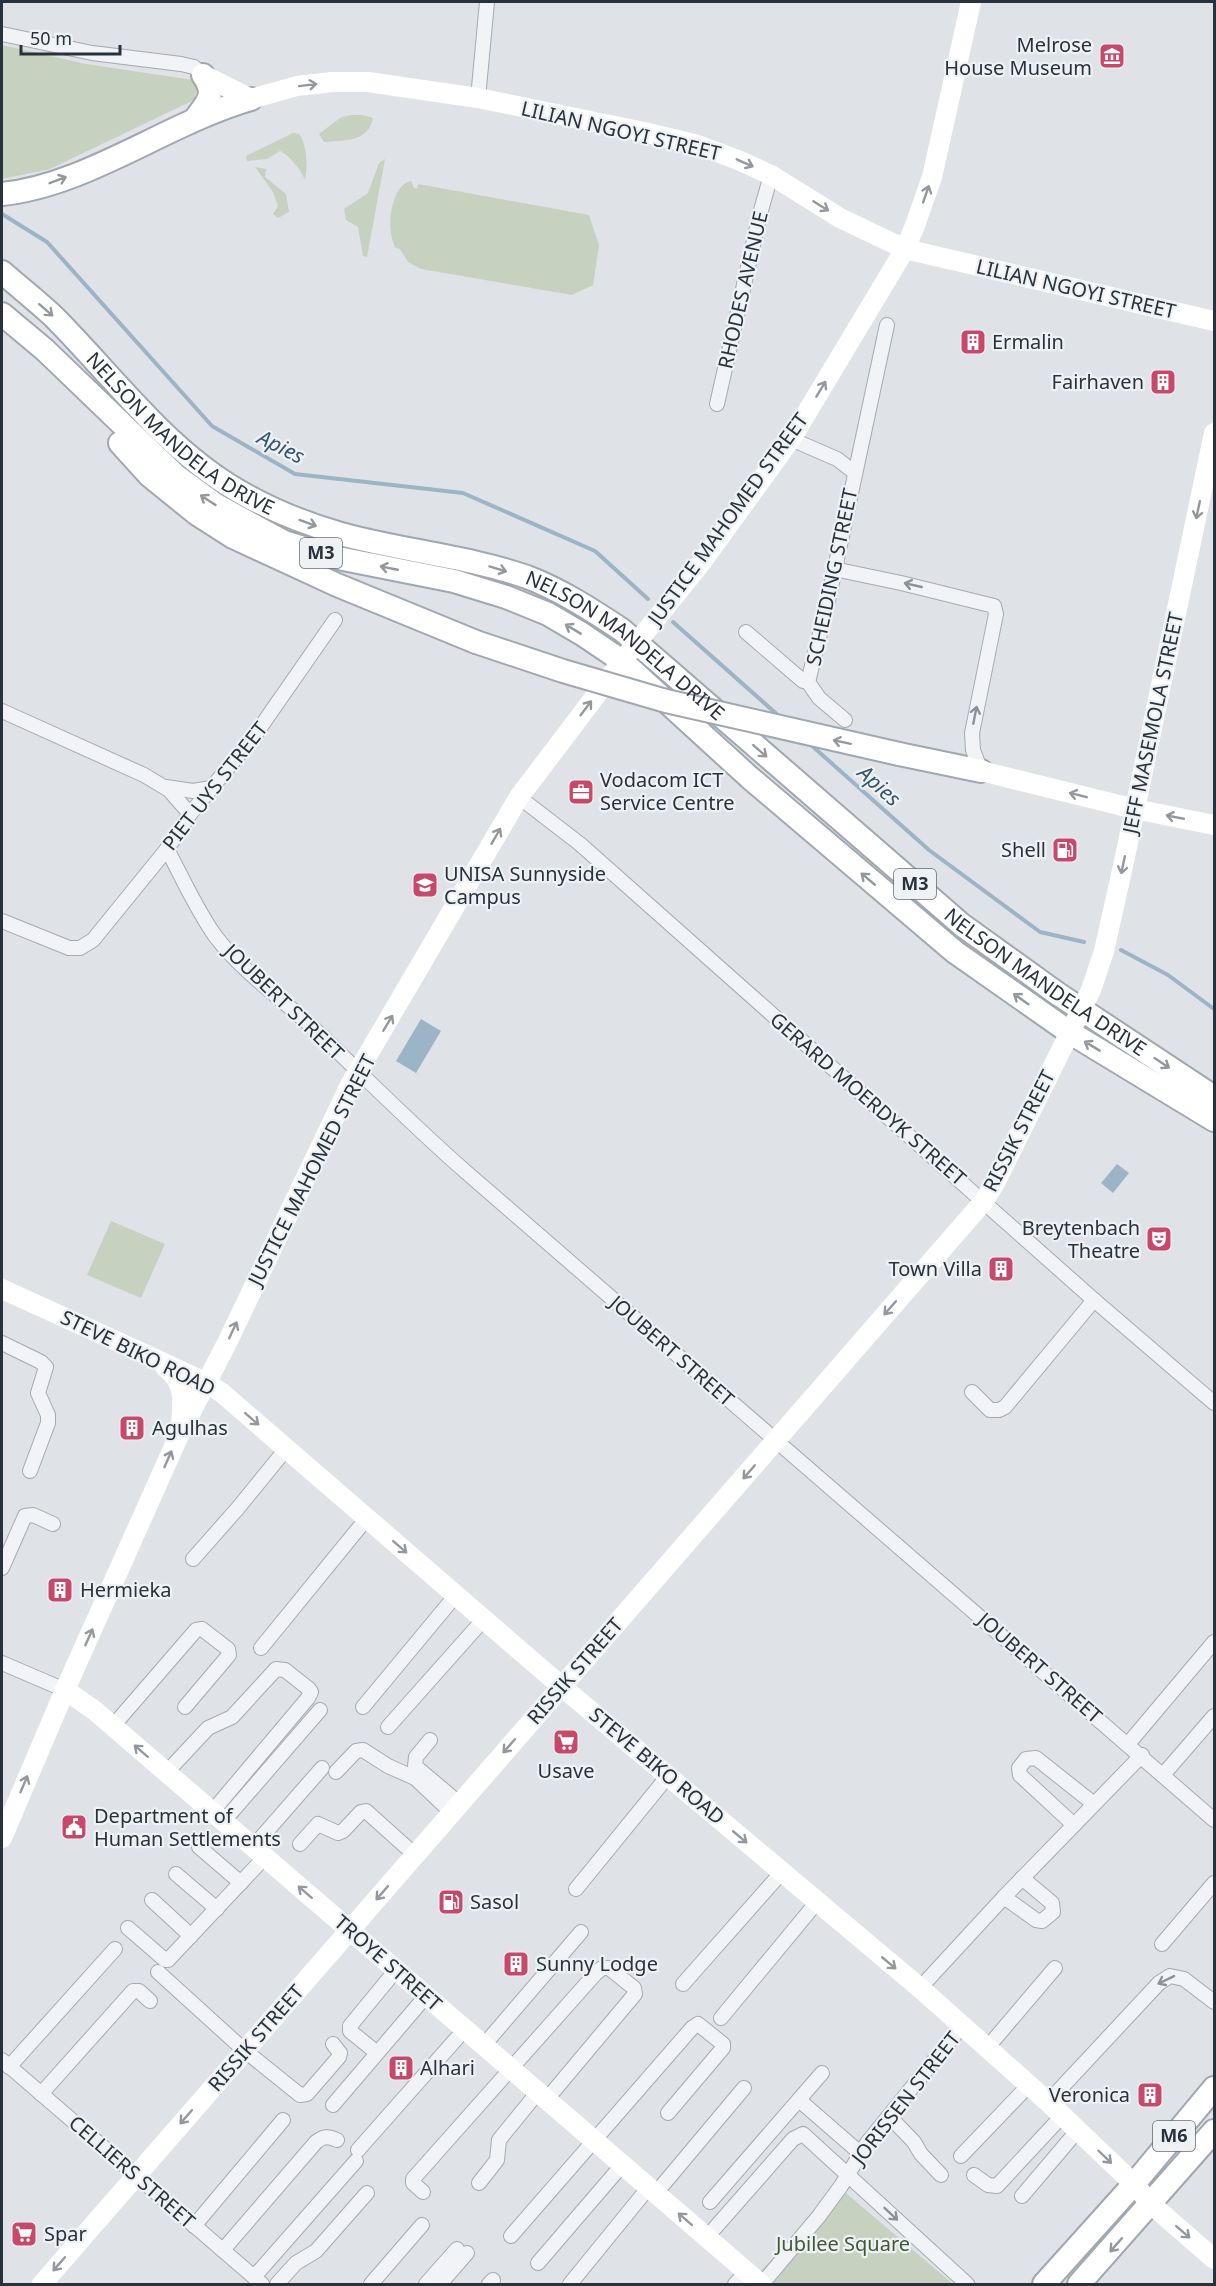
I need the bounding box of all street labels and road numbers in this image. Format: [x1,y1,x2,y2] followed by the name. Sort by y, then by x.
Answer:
[519,94,724,167] street label: LILIAN NGOYI STREET
[711,208,774,371] street label: RHODES AVENUE
[974,252,1179,325] street label: LILIAN NGOYI STREET
[81,346,279,521] street label: NELSON MANDELA DRIVE
[640,407,814,632] street label: JUSTICE MAHOMED STREET
[800,486,863,668] street label: SCHEIDING STREET
[300,538,342,568] road number: M3
[522,564,731,726] street label: NELSON MANDELA DRIVE
[1115,610,1189,838] street label: JEFF MASEMOLA STREET
[156,716,273,856] street label: PIET UYS STREET
[894,869,936,899] road number: M3
[939,902,1152,1062] street label: NELSON MANDELA DRIVE
[217,936,350,1066] street label: JOUBERT STREET
[765,1006,972,1191] street label: GERARD MOERDYK STREET
[240,1049,382,1292] street label: JUSTICE MAHOMED STREET
[976,1065,1061,1196] street label: RISSIK STREET
[603,1288,740,1412] street label: JOUBERT STREET
[56,1303,220,1402] street label: STEVE BIKO ROAD
[971,1605,1108,1729] street label: JOUBERT STREET
[521,1611,629,1730] street label: RISSIK STREET
[584,1701,731,1830] street label: STEVE BIKO ROAD
[329,1908,448,2017] street label: TROYE STREET
[202,1978,310,2097] street label: RISSIK STREET
[844,2026,966,2171] street label: JORISSEN STREET
[63,2109,201,2234] street label: CELLIERS STREET
[1153,2121,1195,2151] road number: M6

